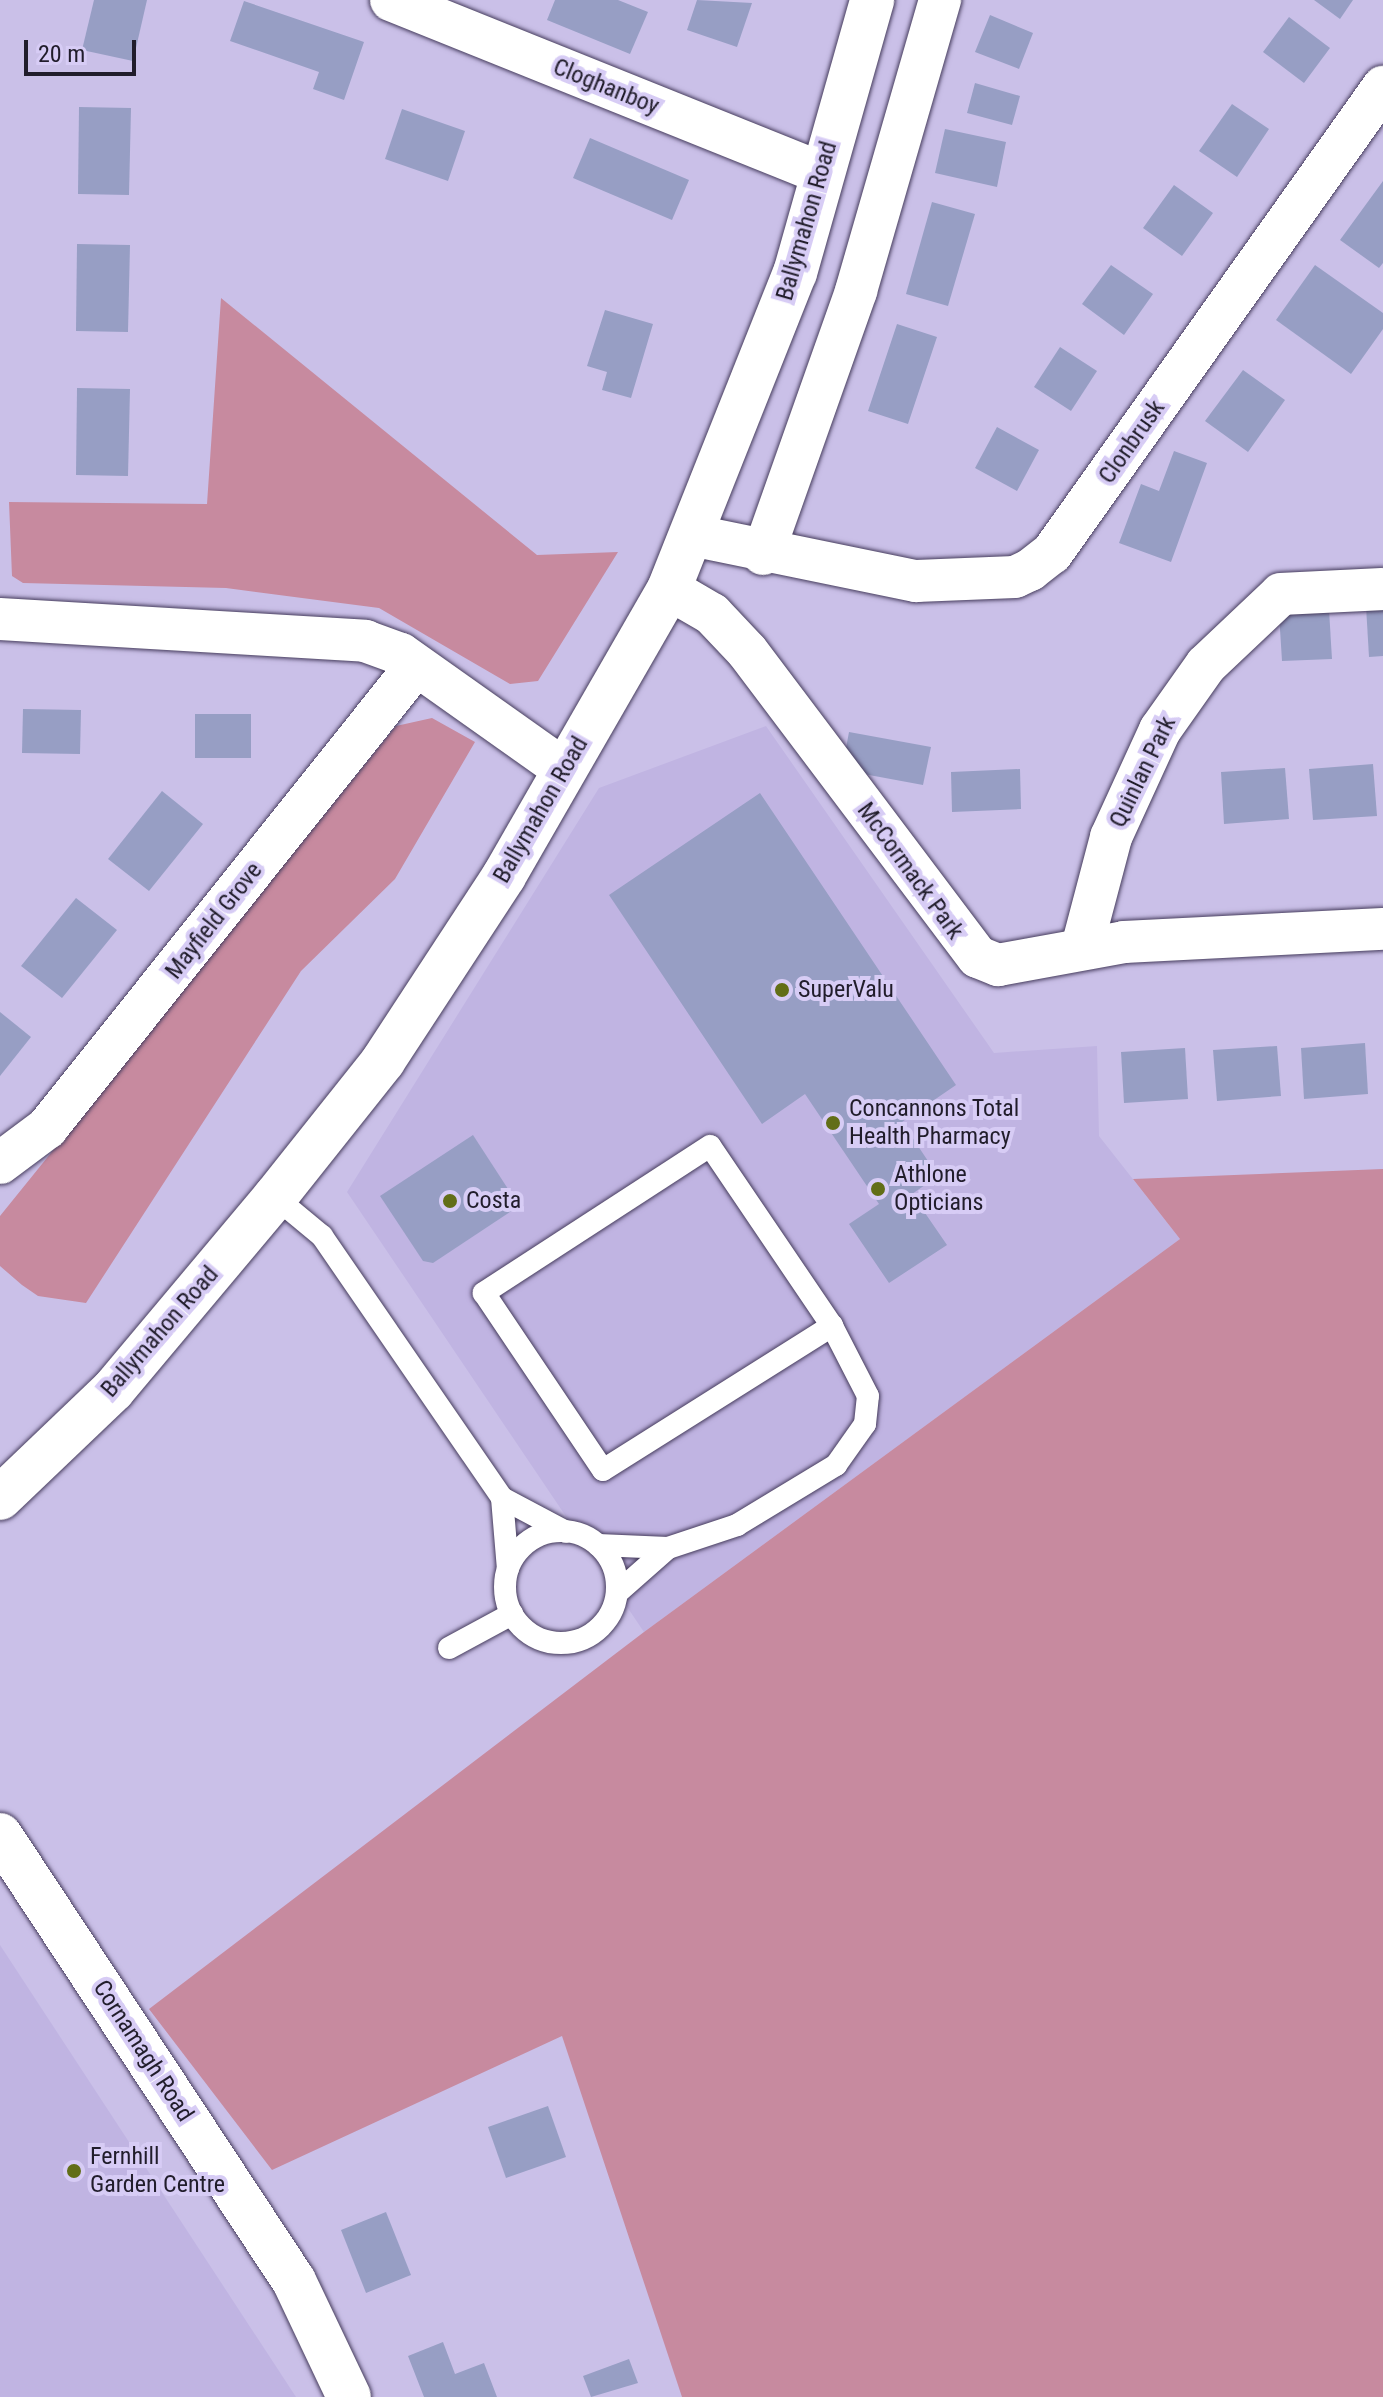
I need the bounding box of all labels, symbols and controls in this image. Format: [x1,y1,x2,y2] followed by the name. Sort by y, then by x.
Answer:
[28,24,140,74] scale bar
[38,40,85,68] text: 20 m
[549,53,663,121] street label: Cloghanboy
[771,138,843,304] street label: Ballymahon Road
[1093,395,1171,489] street label: Clonbrusk
[1104,712,1182,832] street label: Quinlan Park
[487,732,595,888] street label: Ballymahon Road
[851,797,969,945] street label: McCormack Park
[160,857,268,985] street label: Mayfield Grove
[798,976,894,1004] place label: SuperValu
[773,981,791,999] marker: SuperValu
[849,1095,1020,1151] place label: Concannons Total Health Pharmacy
[824,1114,842,1132] marker: Concannons Total Health Pharmacy
[894,1161,984,1217] place label: Athlone Opticians
[869,1180,887,1198] marker: Athlone Opticians
[466,1187,521,1215] place label: Costa
[441,1192,459,1210] marker: Costa
[95,1261,225,1403] street label: Ballymahon Road
[87,1975,199,2127] street label: Cornamagh Road
[90,2143,225,2199] place label: Fernhill Garden Centre
[65,2162,83,2180] marker: Fernhill Garden Centre

